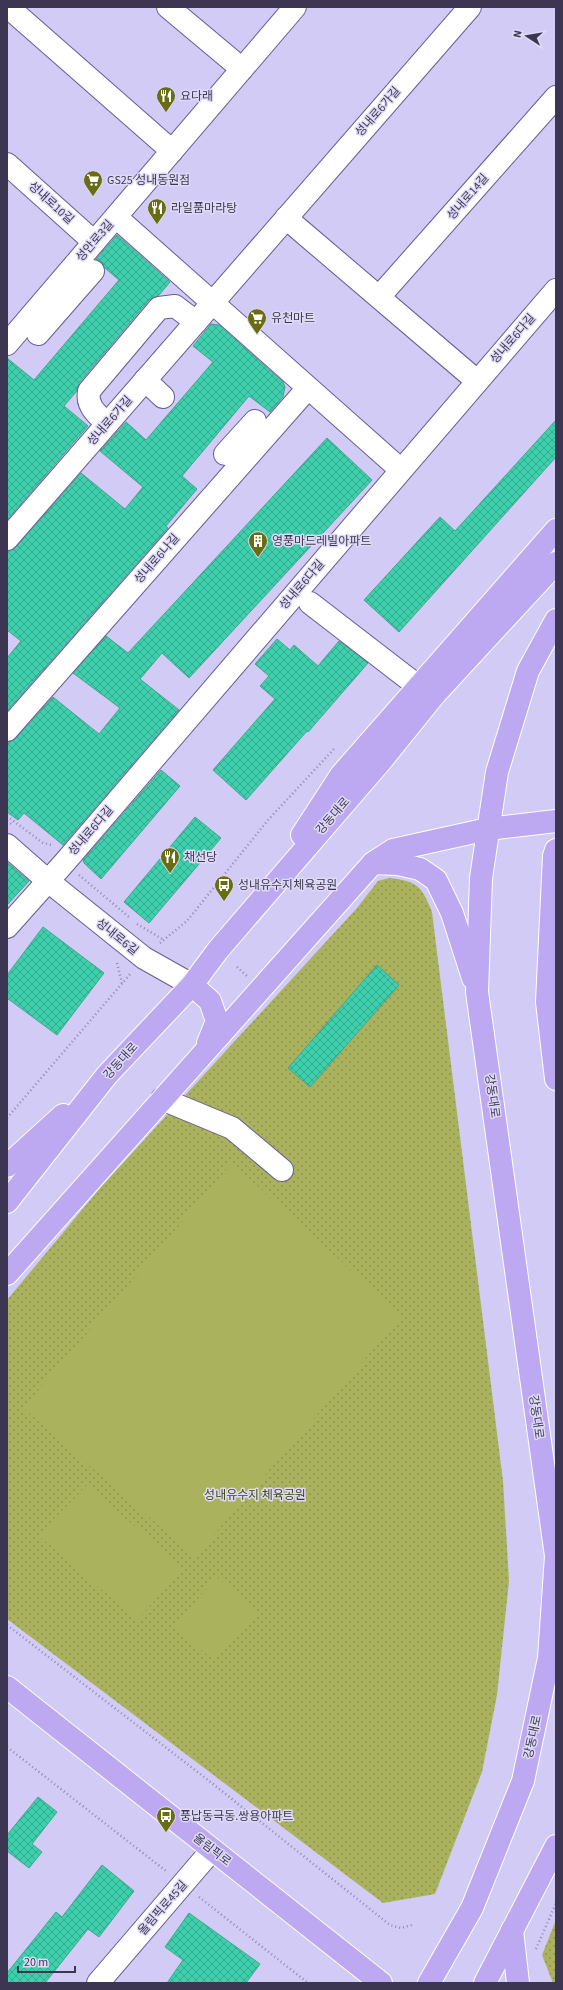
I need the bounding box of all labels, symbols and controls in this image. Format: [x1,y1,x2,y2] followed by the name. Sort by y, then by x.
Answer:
[507,16,547,56] north arrow
[510,29,526,39] text: N
[352,83,404,141] street label: 성내로6가길
[155,85,177,113] restaurant icon: 요다래
[180,88,213,105] place label: 요다래
[82,169,104,197] supermarket icon: GS25 성내동원점
[443,170,493,224] street label: 성내로14길
[107,172,190,189] place label: GS25 성내동원점
[24,178,78,228] street label: 성내로10길
[146,197,168,225] restaurant icon: 라일품마라탕
[171,200,237,217] place label: 라일품마라탕
[72,217,118,265] street label: 성안로3길
[246,307,268,335] supermarket icon: 유천마트
[271,310,315,327] place label: 유천마트
[487,310,539,368] street label: 성내로6다길
[84,392,136,450] street label: 성내로6가길
[131,530,183,588] street label: 성내로6나길
[247,530,269,558] building icon: 영풍마드레빌아파트
[272,533,371,550] place label: 영풍마드레빌아파트
[276,556,328,614] street label: 성내로6다길
[312,794,354,838] street label: 강동대로
[65,802,117,860] street label: 성내로6다길
[159,846,181,874] restaurant icon: 채선당
[184,849,217,866] place label: 채선당
[213,874,235,902] bus stop icon: 성내유수지체육공원
[238,877,337,894] place label: 성내유수지체육공원
[92,915,142,959] street label: 성내로6길
[100,1039,142,1083] street label: 강동대로
[481,1073,503,1119] street label: 강동대로
[525,1394,547,1440] street label: 강동대로
[204,1487,306,1504] park label: 성내유수지 체육공원
[520,1714,546,1760] street label: 강동대로
[155,1805,177,1833] bus stop icon: 풍납동극동.쌍용아파트
[180,1808,293,1825] place label: 풍납동극동.쌍용아파트
[189,1830,235,1870] street label: 올림픽로
[135,1877,191,1939] street label: 올림픽로45길
[18,1948,75,1974] scale bar
[24,1954,48,1971] text: 20 m

